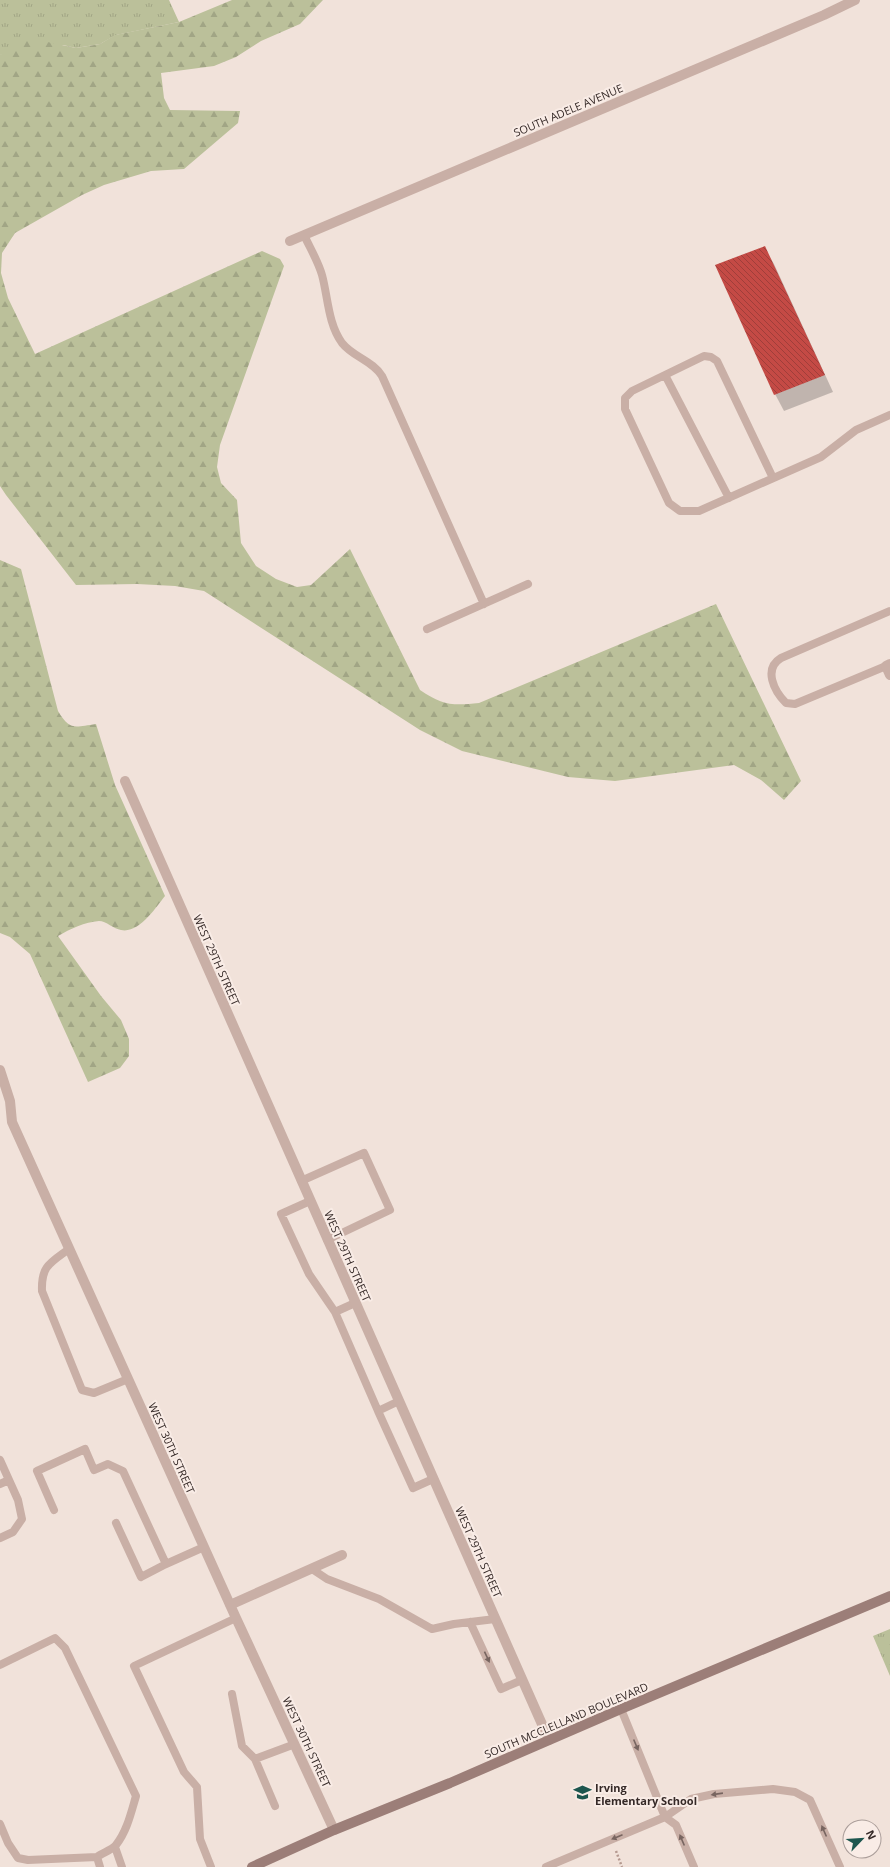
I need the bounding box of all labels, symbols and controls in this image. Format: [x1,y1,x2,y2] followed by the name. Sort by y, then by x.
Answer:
[511,80,625,140] street label: SOUTH ADELE AVENUE
[190,912,244,1008] street label: WEST 29TH STREET
[321,1208,375,1304] street label: WEST 29TH STREET
[145,1400,199,1496] street label: WEST 30TH STREET
[452,1504,506,1600] street label: WEST 29TH STREET
[484,1652,490,1663] one-way arrow
[482,1679,650,1761] street label: SOUTH MCCLELLAND BOULEVARD
[279,1694,335,1790] street label: WEST 30TH STREET
[633,1739,639,1750] one-way arrow
[595,1780,697,1808] place label: Irving Elementary School
[572,1783,592,1803] school or university icon: Irving Elementary School
[711,1791,723,1797] one-way arrow
[842,1819,882,1859] north arrow
[821,1826,827,1837] one-way arrow
[863,1827,880,1842] text: N
[679,1833,685,1845] one-way arrow
[611,1834,622,1840] one-way arrow

